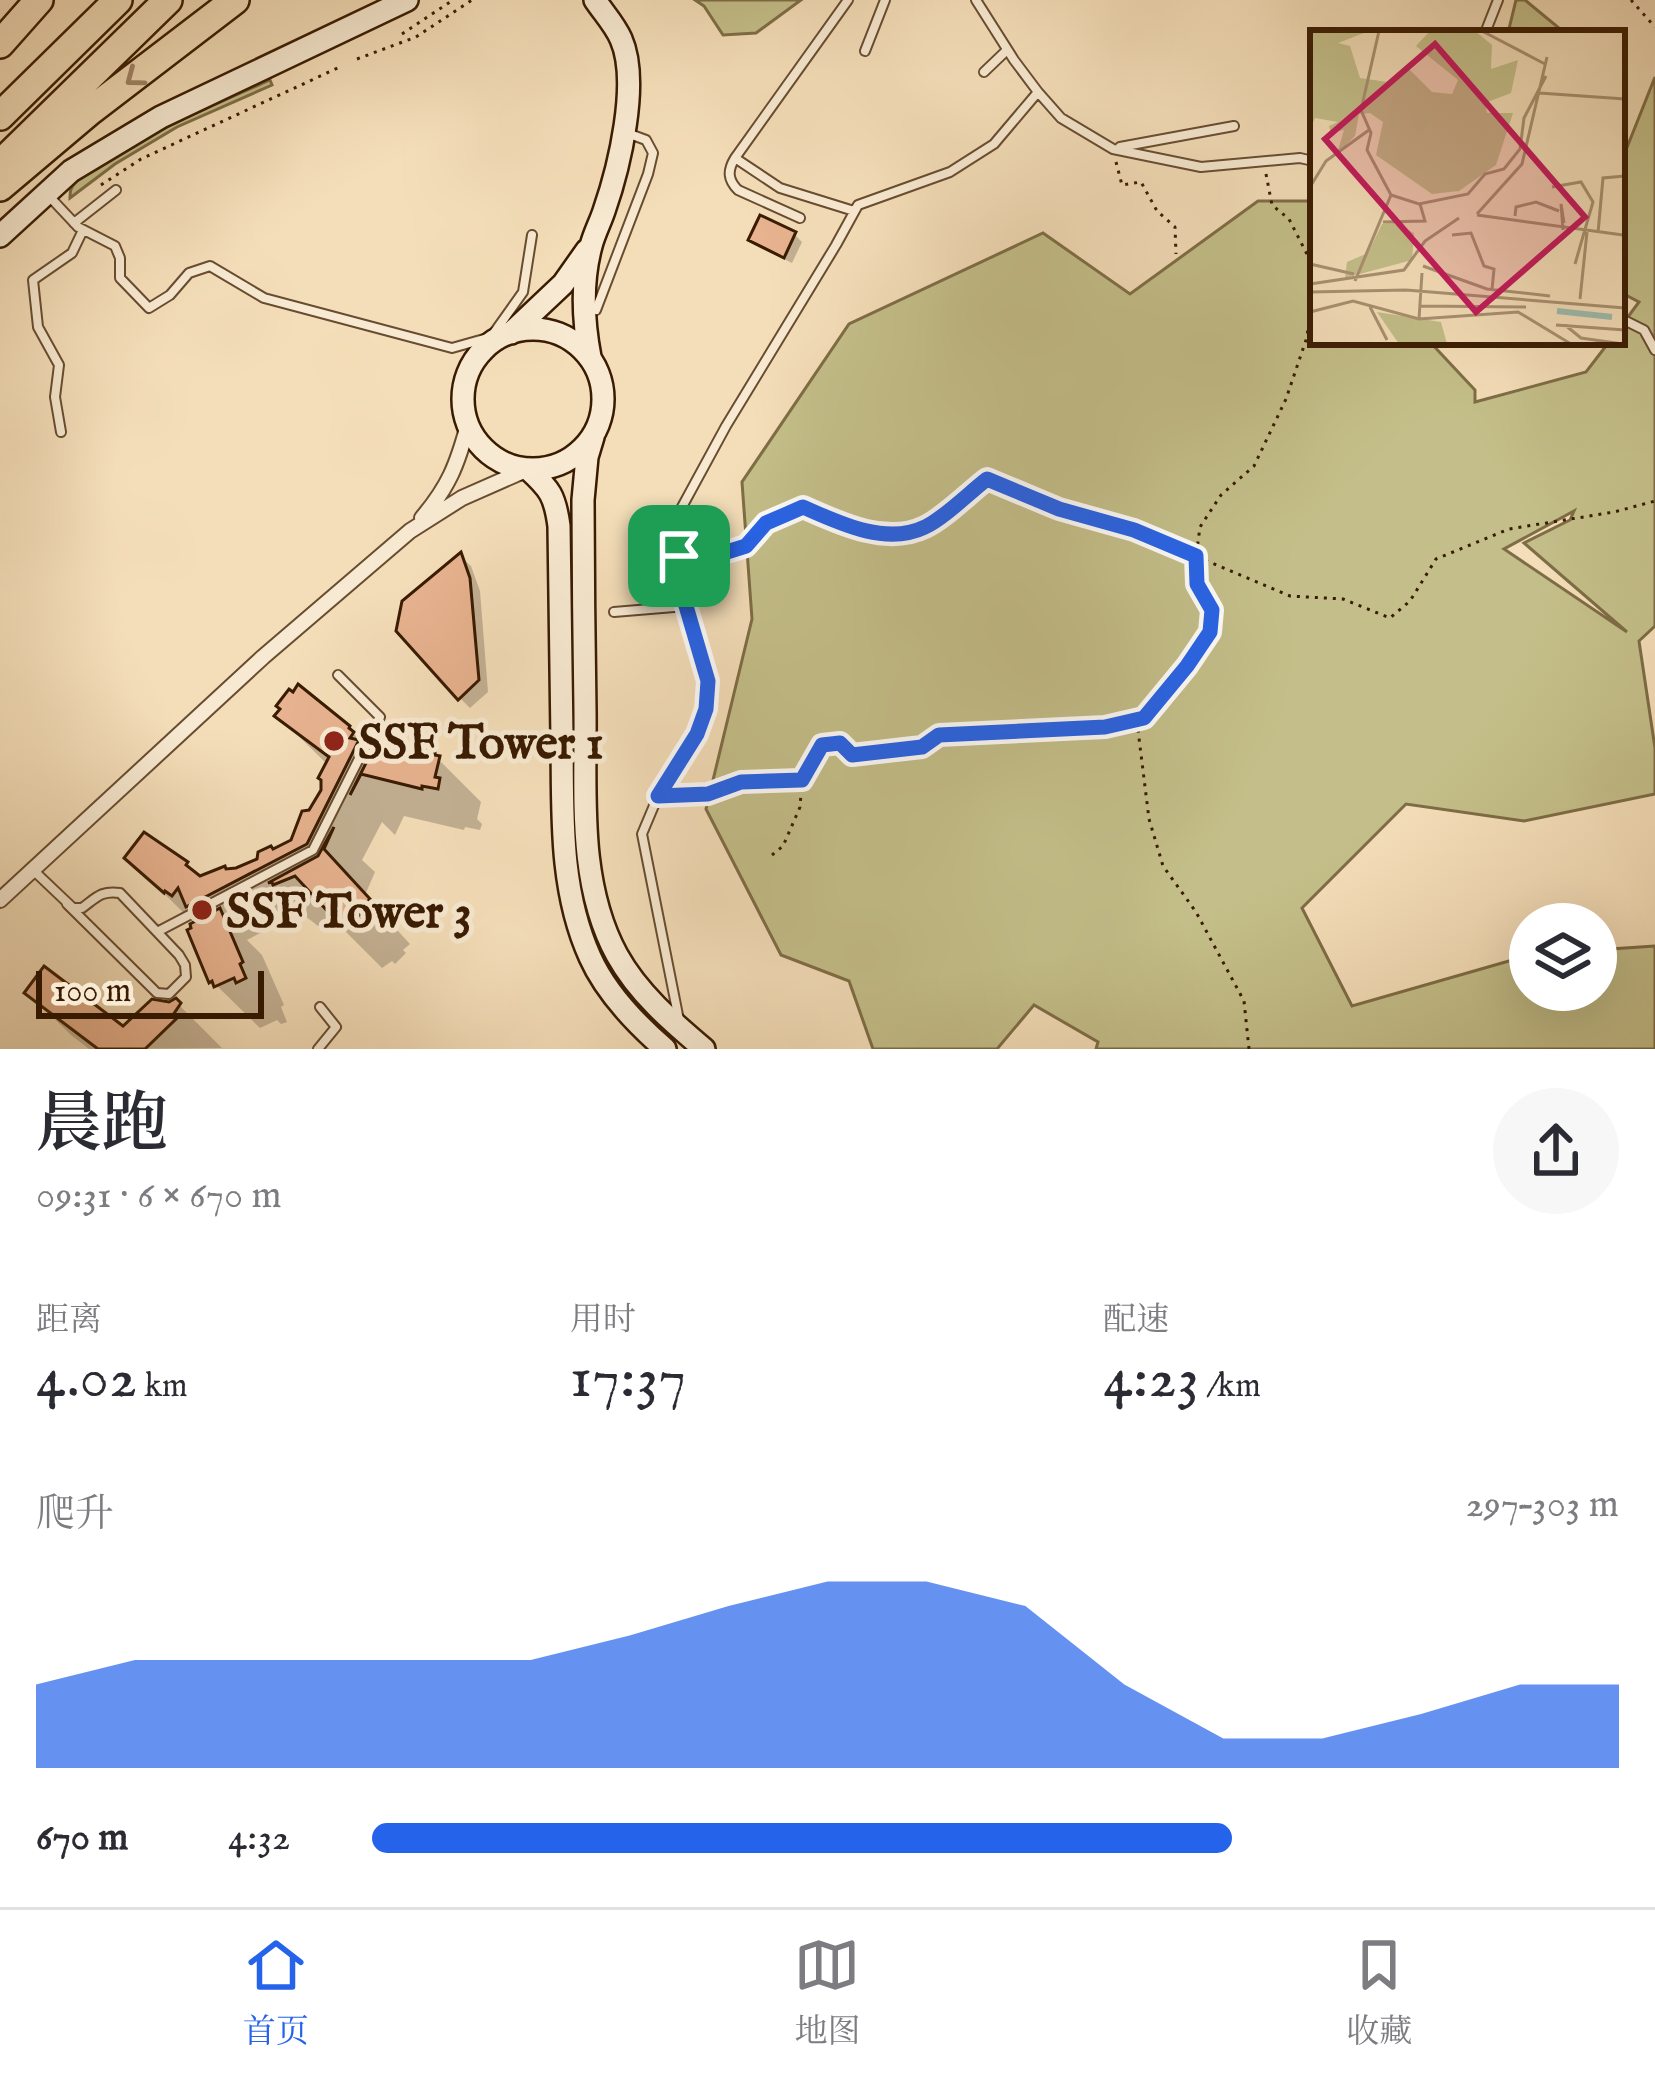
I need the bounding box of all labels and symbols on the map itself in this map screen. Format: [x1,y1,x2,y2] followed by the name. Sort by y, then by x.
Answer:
[1310,30,1625,345] inset map
[125,64,147,86] one-way arrow
[628,505,730,607] pin
[358,715,604,775] place label: SSF Tower 1
[321,728,347,754] marker: SSF Tower 1
[226,884,472,944] place label: SSF Tower 3
[189,897,215,923] marker: SSF Tower 3
[36,965,264,1018] scale bar

